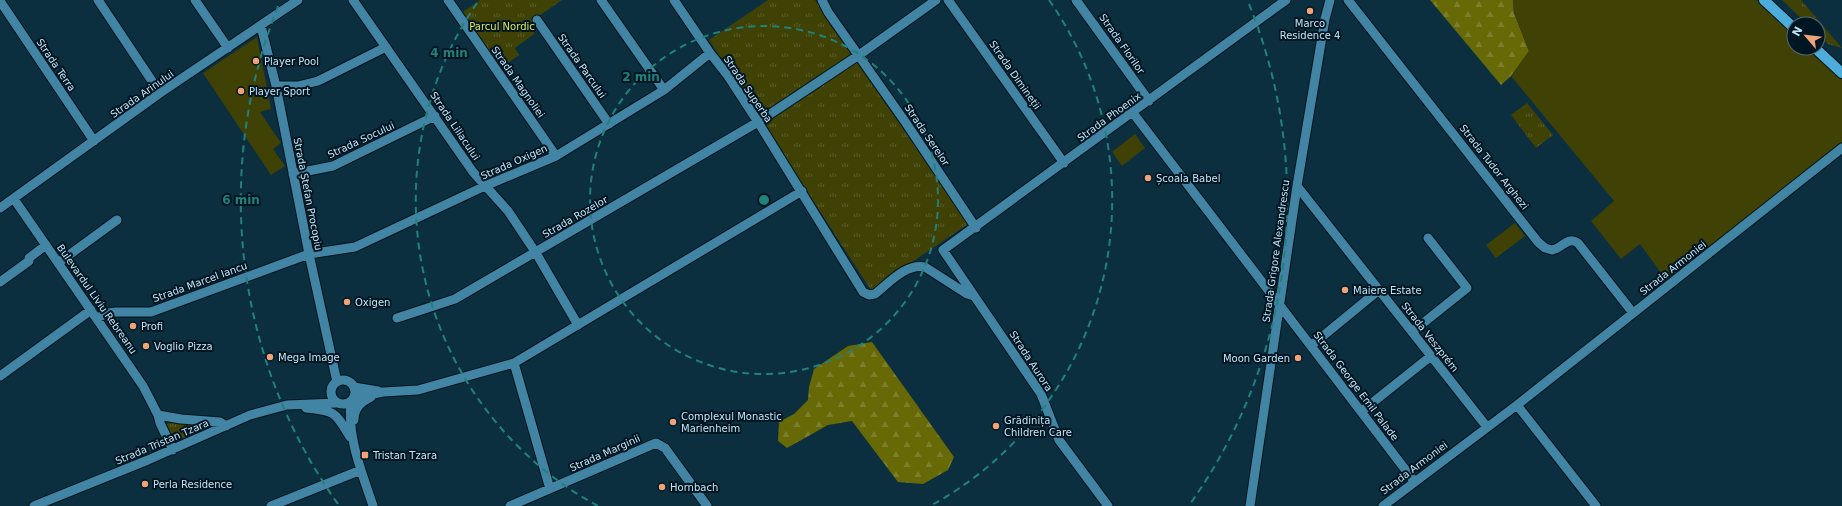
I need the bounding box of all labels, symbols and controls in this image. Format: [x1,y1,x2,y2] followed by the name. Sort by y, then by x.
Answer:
[1305,6,1315,16] marker: Marco Residence 4
[1097,12,1147,77] street label: Strada Florilor
[1786,16,1826,56] north arrow
[1280,18,1340,41] place label: Marco Residence 4
[469,21,535,32] park label: Parcul Nordic
[1790,24,1806,39] text: N
[556,32,608,100] street label: Strada Parcului
[34,37,78,93] street label: Strada Terra
[986,39,1043,112] street label: Strada Dimineții
[489,44,547,120] street label: Strada Magnoliei
[430,46,468,60] text: 4 min
[722,54,774,124] street label: Strada Superba
[251,56,261,66] marker: Player Pool
[264,56,319,67] place label: Player Pool
[108,68,176,120] street label: Strada Arinului
[622,70,660,84] text: 2 min
[236,86,246,96] marker: Player Sport
[249,86,310,97] place label: Player Sport
[428,90,482,162] street label: Strada Liliacului
[1075,90,1143,144] street label: Strada Phoenix
[902,102,952,169] street label: Strada Serelor
[326,120,396,160] street label: Strada Socului
[1457,122,1531,212] street label: Strada Tudor Arghezi
[291,137,324,252] street label: Strada Ștefan Procopiu
[479,142,549,182] street label: Strada Oxigen
[1143,173,1153,183] marker: Școala Babel
[1156,173,1220,185] place label: Școala Babel
[1261,179,1291,323] street label: Strada Grigore Alexandrescu
[222,193,260,207] text: 6 min
[541,193,610,240] street label: Strada Rozelor
[757,193,771,207] centre of rings
[1638,239,1708,297] street label: Strada Armoniei
[55,242,139,356] street label: Bulevardul Liviu Rebreanu
[151,260,249,304] street label: Strada Marcel Iancu
[1340,285,1350,295] marker: Maiere Estate
[1353,285,1422,296] place label: Maiere Estate
[342,297,352,307] marker: Oxigen
[355,297,390,308] place label: Oxigen
[1400,300,1460,374] street label: Strada Veszprém
[128,321,138,331] marker: Profi
[141,321,163,332] place label: Profi
[1007,329,1055,393] street label: Strada Aurora
[1311,329,1401,443] street label: Strada George Emil Palade
[141,341,151,351] marker: Voglio Pizza
[154,341,213,352] place label: Voglio Pizza
[265,352,275,362] marker: Mega Image
[278,352,340,363] place label: Mega Image
[1223,353,1290,364] place label: Moon Garden
[1293,353,1303,363] marker: Moon Garden
[681,411,782,434] place label: Complexul Monastic Marienheim
[1004,415,1072,438] place label: Grădinița Children Care
[114,417,210,467] street label: Strada Tristan Tzara
[668,417,678,427] marker: Complexul Monastic Marienheim
[991,421,1001,431] marker: Grădinița Children Care
[568,433,642,473] street label: Strada Marginii
[1378,439,1450,497] street label: Strada Armoniei
[360,450,370,460] marker: Tristan Tzara
[372,450,437,461] place label: Tristan Tzara
[140,479,150,489] marker: Perla Residence
[153,479,232,490] place label: Perla Residence
[657,482,667,492] marker: Hornbach
[670,482,718,493] place label: Hornbach

